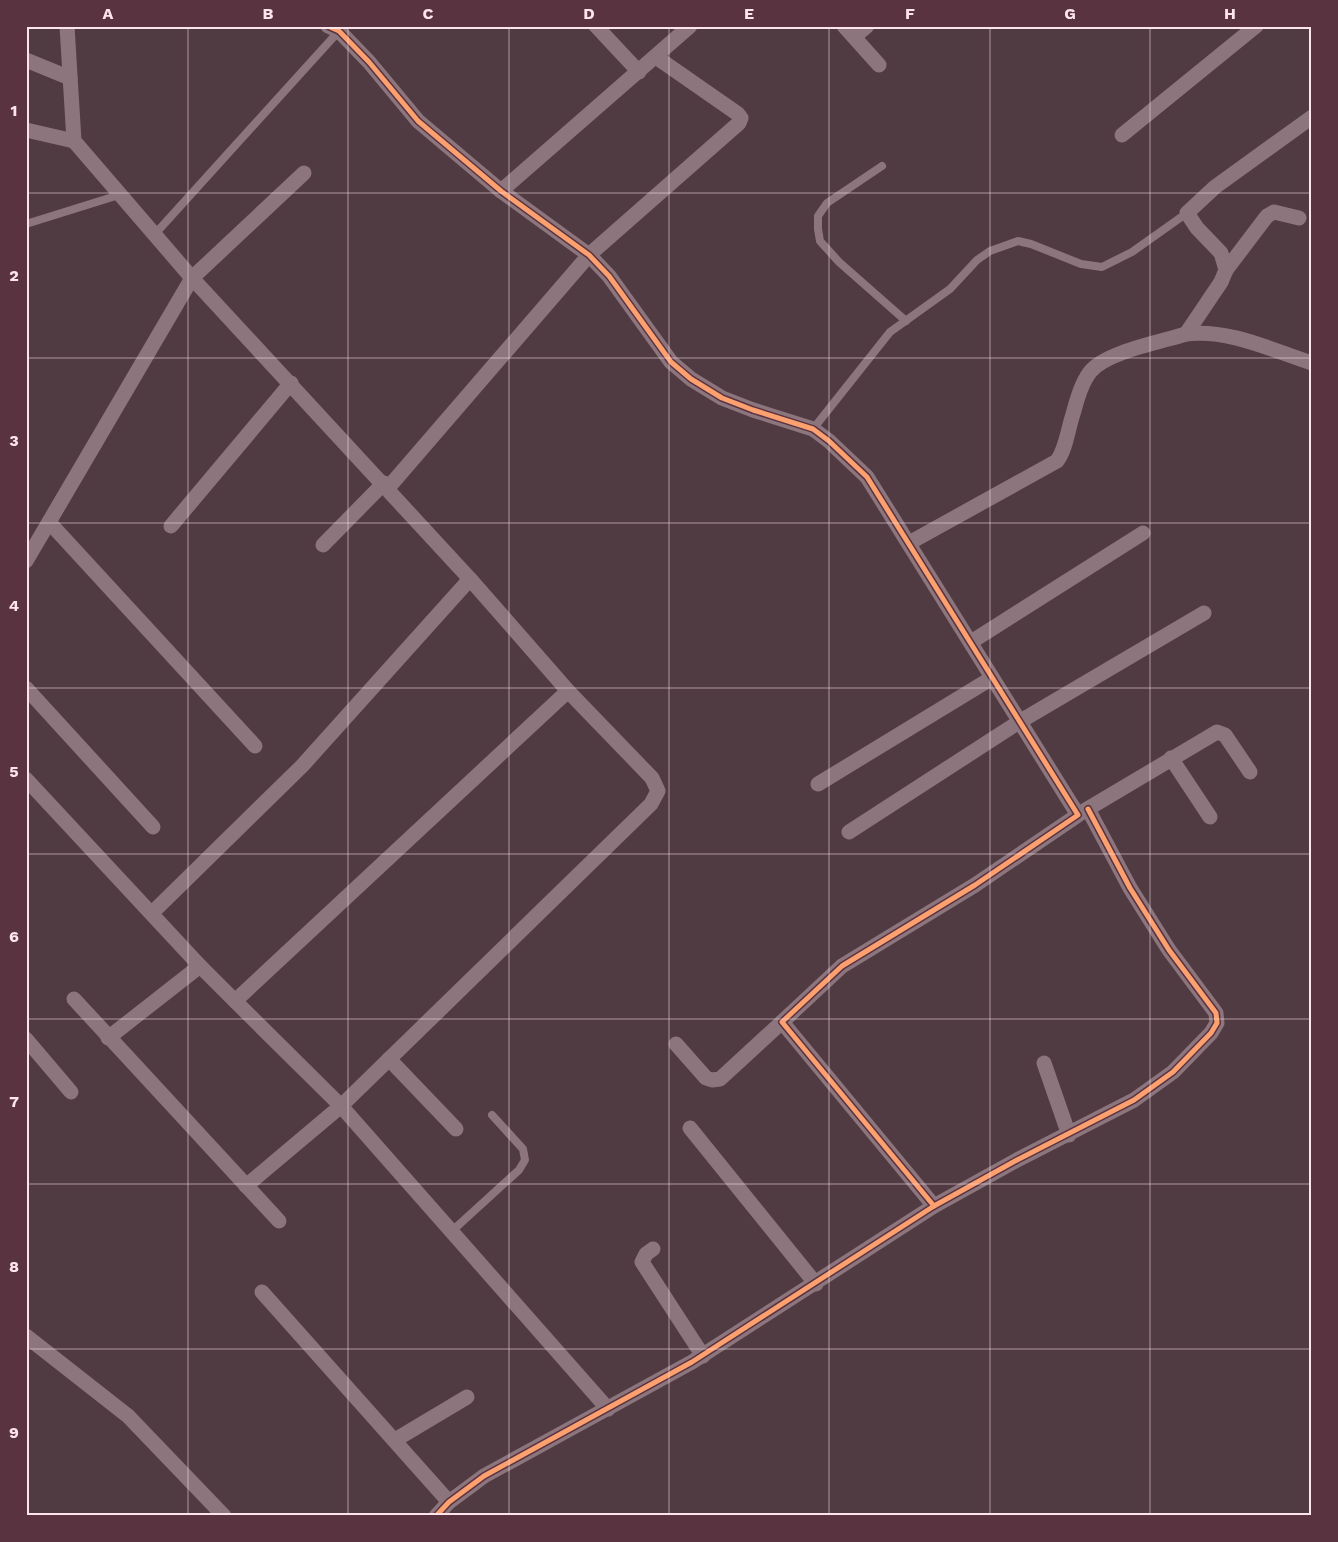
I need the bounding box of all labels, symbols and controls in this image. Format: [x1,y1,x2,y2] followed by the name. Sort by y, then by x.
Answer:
[103,4,114,23] text: A
[263,4,274,23] text: B
[423,4,434,23] text: C
[583,4,595,23] text: D
[744,4,754,23] text: E
[905,4,915,23] text: F
[1064,4,1076,23] text: G
[1224,4,1236,23] text: H
[11,101,17,120] text: 1
[9,266,19,285] text: 2
[9,431,19,450] text: 3
[9,596,19,615] text: 4
[9,762,19,781] text: 5
[9,927,19,946] text: 6
[9,1092,19,1111] text: 7
[9,1257,19,1276] text: 8
[9,1423,19,1442] text: 9

